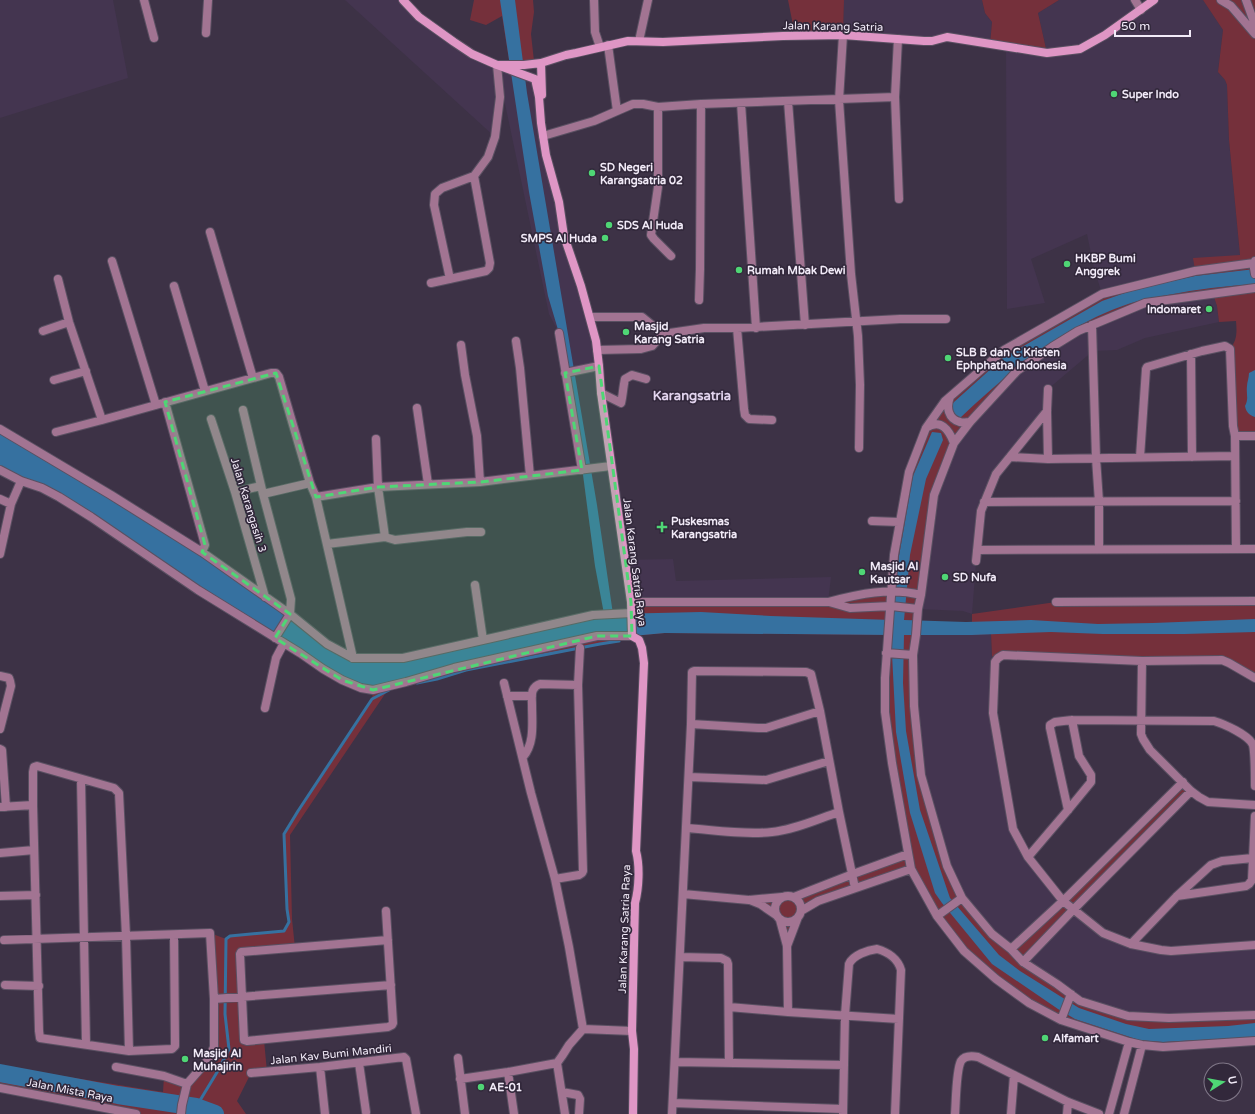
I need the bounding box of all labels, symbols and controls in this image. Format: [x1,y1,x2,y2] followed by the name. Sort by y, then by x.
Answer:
[1115,12,1190,38] scale bar
[783,19,883,34] street label: Jalan Karang Satria
[1121,19,1150,33] text: 50 m
[1122,88,1179,102] place label: Super Indo
[1109,89,1119,99] marker: Super Indo
[600,161,683,188] place label: SD Negeri Karangsatria 02
[587,168,597,178] marker: SD Negeri Karangsatria 02
[617,219,683,232] place label: SDS Al Huda
[604,220,614,230] marker: SDS Al Huda
[521,232,597,245] place label: SMPS Al Huda
[600,233,610,243] marker: SMPS Al Huda
[1075,252,1136,279] place label: HKBP Bumi Anggrek
[1062,259,1072,269] marker: HKBP Bumi Anggrek
[747,264,846,277] place label: Rumah Mbak Dewi
[734,265,744,275] marker: Rumah Mbak Dewi
[1147,303,1202,316] place label: Indomaret
[1204,304,1214,314] marker: Indomaret
[634,320,705,347] place label: Masjid Karang Satria
[621,327,631,337] marker: Masjid Karang Satria
[956,346,1067,373] place label: SLB B dan C Kristen Ephphatha Indonesia
[943,353,953,363] marker: SLB B dan C Kristen Ephphatha Indonesia
[653,388,731,404] district label: Karangsatria
[228,456,269,554] street label: Jalan Karangasih 3
[620,497,649,627] street label: Jalan Karang Satria Raya
[671,515,737,542] place label: Puskesmas Karangsatria
[656,521,668,533] marker: Puskesmas Karangsatria
[870,560,919,586] place label: Masjid Al Kautsar
[857,567,867,577] marker: Masjid Al Kautsar
[953,571,997,584] place label: SD Nufa
[940,572,950,582] marker: SD Nufa
[616,864,633,994] street label: Jalan Karang Satria Raya
[1053,1032,1100,1045] place label: Alfamart
[1040,1033,1050,1043] marker: Alfamart
[270,1042,392,1067] street label: Jalan Kav Bumi Mandiri
[193,1047,243,1074] place label: Masjid Al Muhajirin
[180,1054,190,1064] marker: Masjid Al Muhajirin
[1203,1062,1243,1102] north arrow
[1225,1075,1240,1086] text: U
[26,1076,114,1105] street label: Jalan Mista Raya
[489,1081,523,1094] place label: AE-01
[476,1082,486,1092] marker: AE-01

